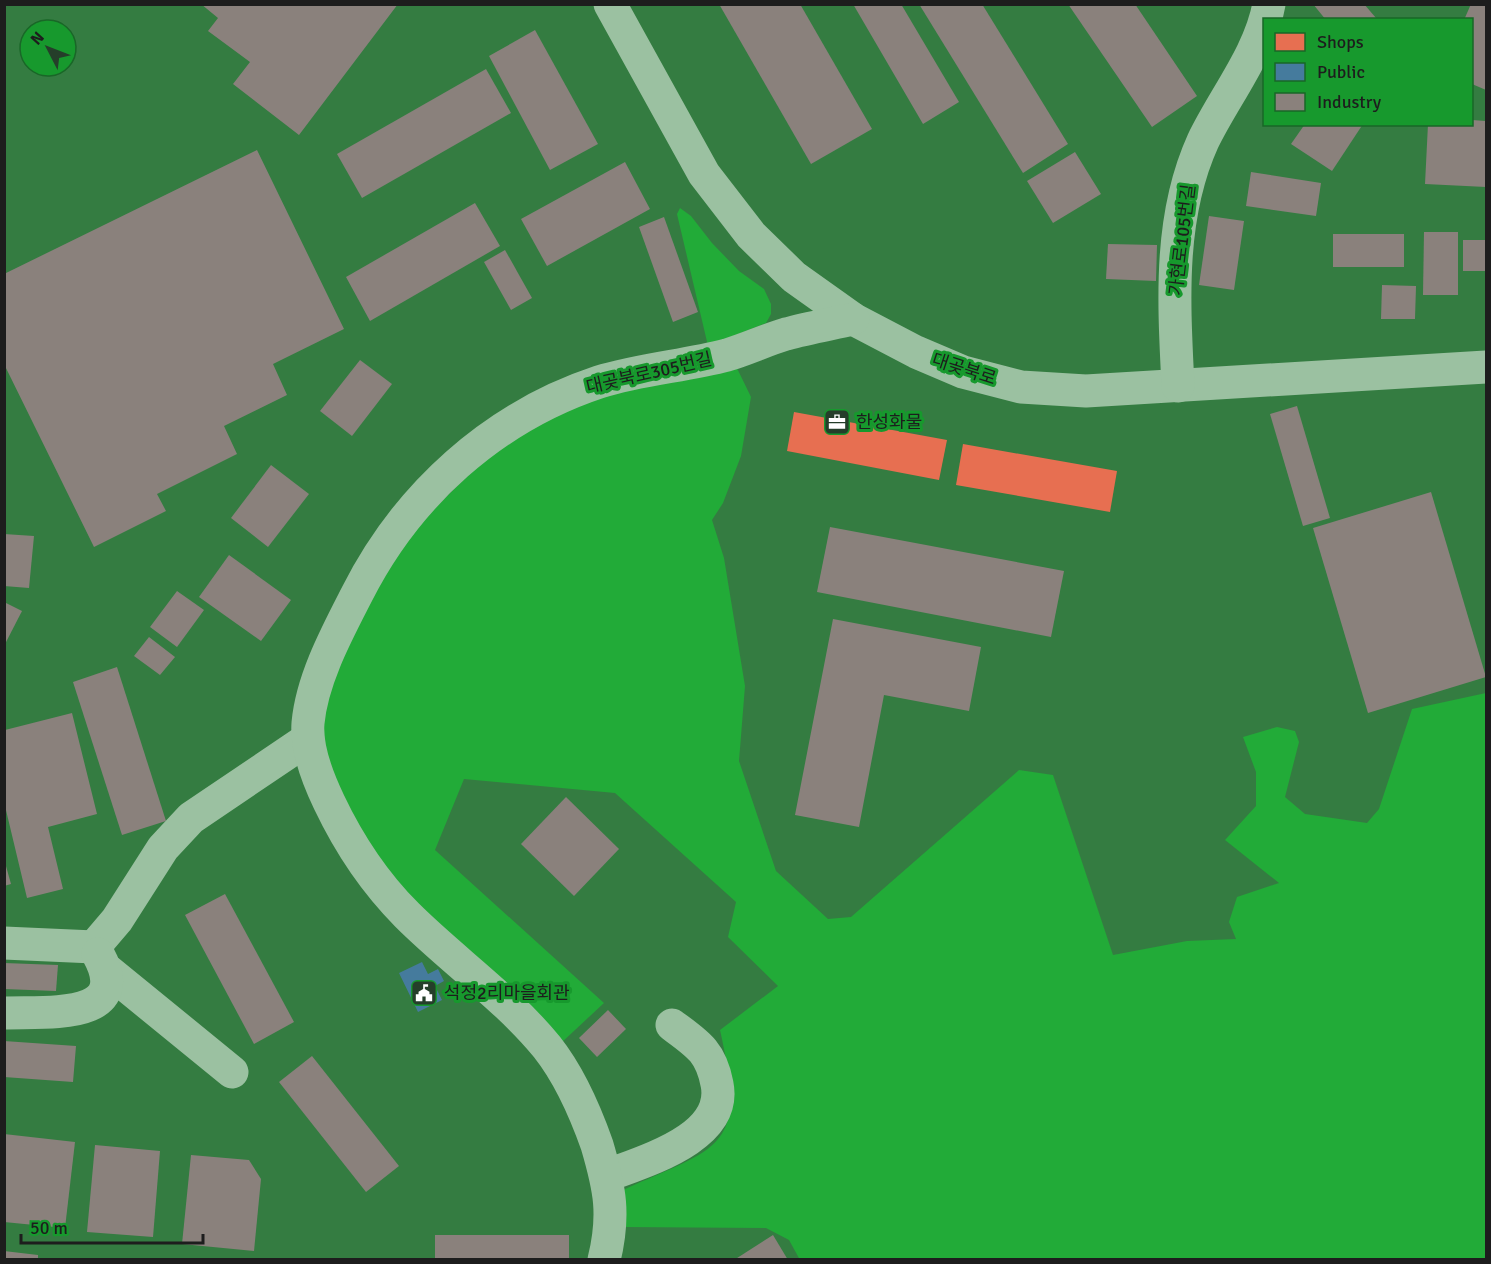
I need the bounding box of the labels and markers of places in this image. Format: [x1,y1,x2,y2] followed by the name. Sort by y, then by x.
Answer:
[822,407,852,437] office icon: 한성화물
[856,411,922,433] place label: 한성화물
[409,978,439,1008] public building icon: 석정2리마을회관
[444,982,570,1004] place label: 석정2리마을회관

